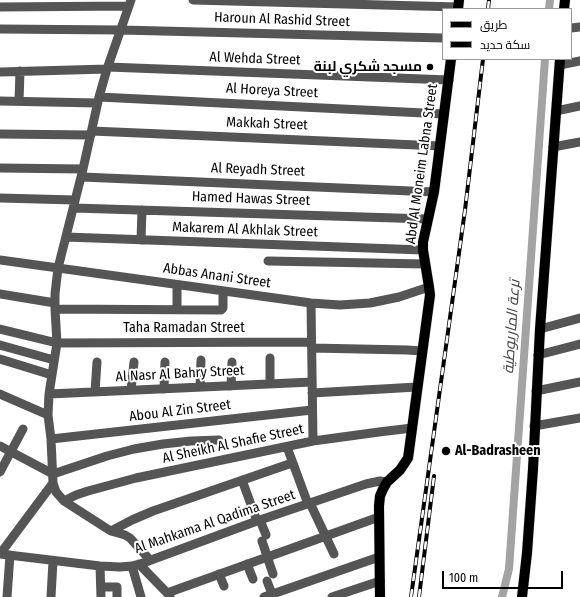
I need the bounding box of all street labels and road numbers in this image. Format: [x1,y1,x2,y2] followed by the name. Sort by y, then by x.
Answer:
[214,9,350,31] street label: Haroun Al Rashid Street
[209,49,301,69] street label: Al Wehda Street
[226,80,318,102] street label: Al Horeya Street
[402,83,442,245] street label: Abd Al Moneim Labna Street
[226,114,308,134] street label: Makkah Street
[211,160,305,180] street label: Al Reyadh Street
[191,189,311,209] street label: Hamed Hawas Street
[172,219,318,241] street label: Makarem Al Akhlak Street
[162,260,272,292] street label: Abbas Anani Street
[123,320,245,336] street label: Taha Ramadan Street
[115,362,245,386] street label: Al Nasr Al Bahry Street
[128,396,232,426] street label: Abou Al Zin Street
[161,421,305,467] street label: Al Sheikh Al Shafie Street
[132,487,298,557] street label: Al Mahkama Al Qadima Street

